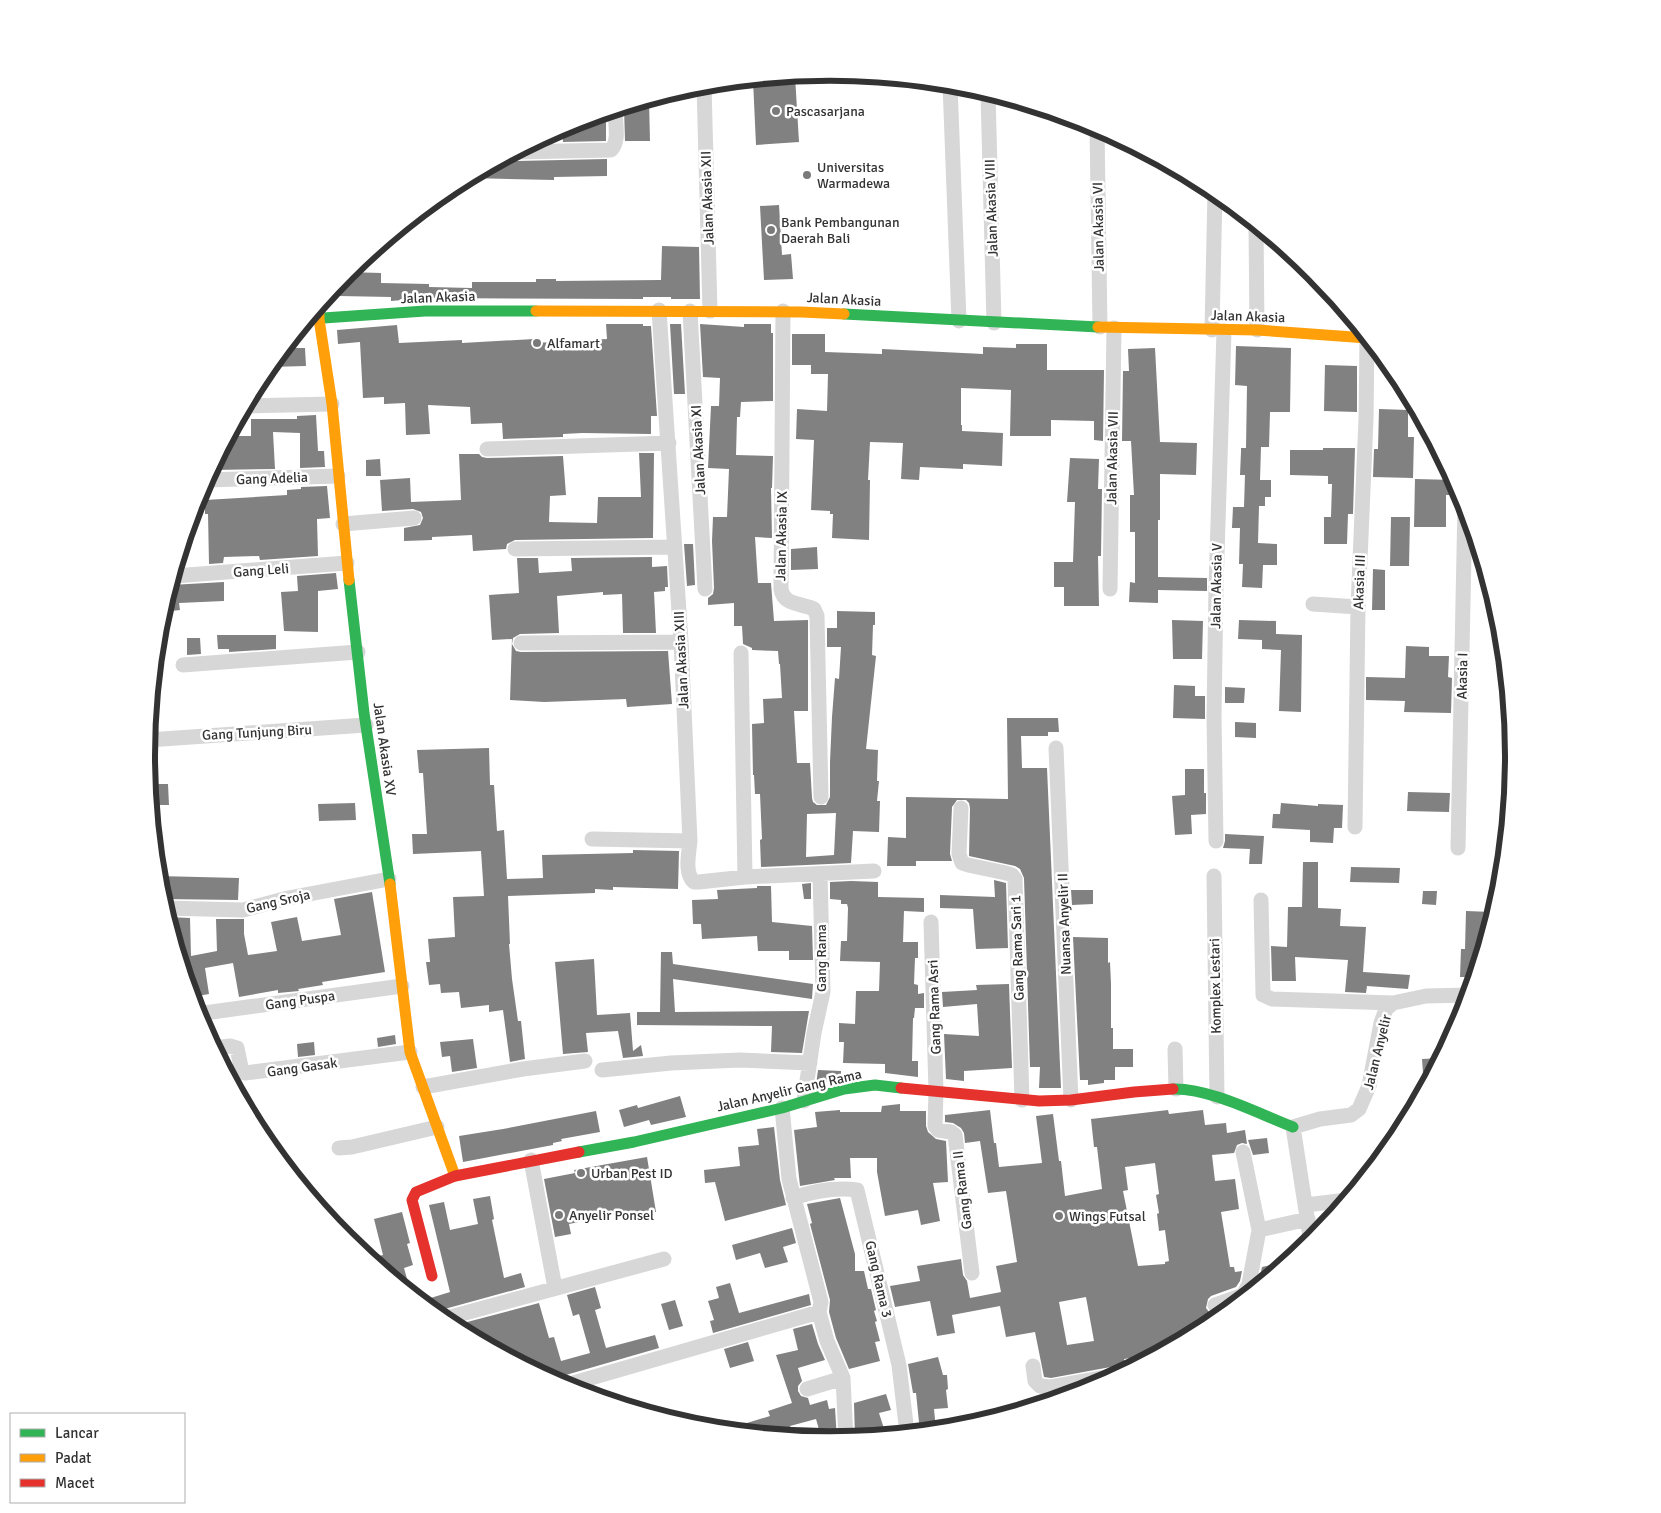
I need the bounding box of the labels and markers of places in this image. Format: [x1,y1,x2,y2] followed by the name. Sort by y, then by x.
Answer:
[786,103,865,120] place label: Pascasarjana
[770,105,782,117] marker: Pascasarjana
[817,159,890,192] place label: Universitas Warmadewa
[801,169,813,181] marker: Universitas Warmadewa
[781,214,900,247] place label: Bank Pembangunan Daerah Bali
[765,224,777,236] marker: Bank Pembangunan Daerah Bali
[547,335,600,352] place label: Alfamart
[531,337,543,349] marker: Alfamart
[591,1165,673,1182] place label: Urban Pest ID
[575,1167,587,1179] marker: Urban Pest ID
[569,1207,654,1224] place label: Anyelir Ponsel
[1069,1208,1146,1225] place label: Wings Futsal
[553,1209,565,1221] marker: Anyelir Ponsel
[1053,1210,1065,1222] marker: Wings Futsal

